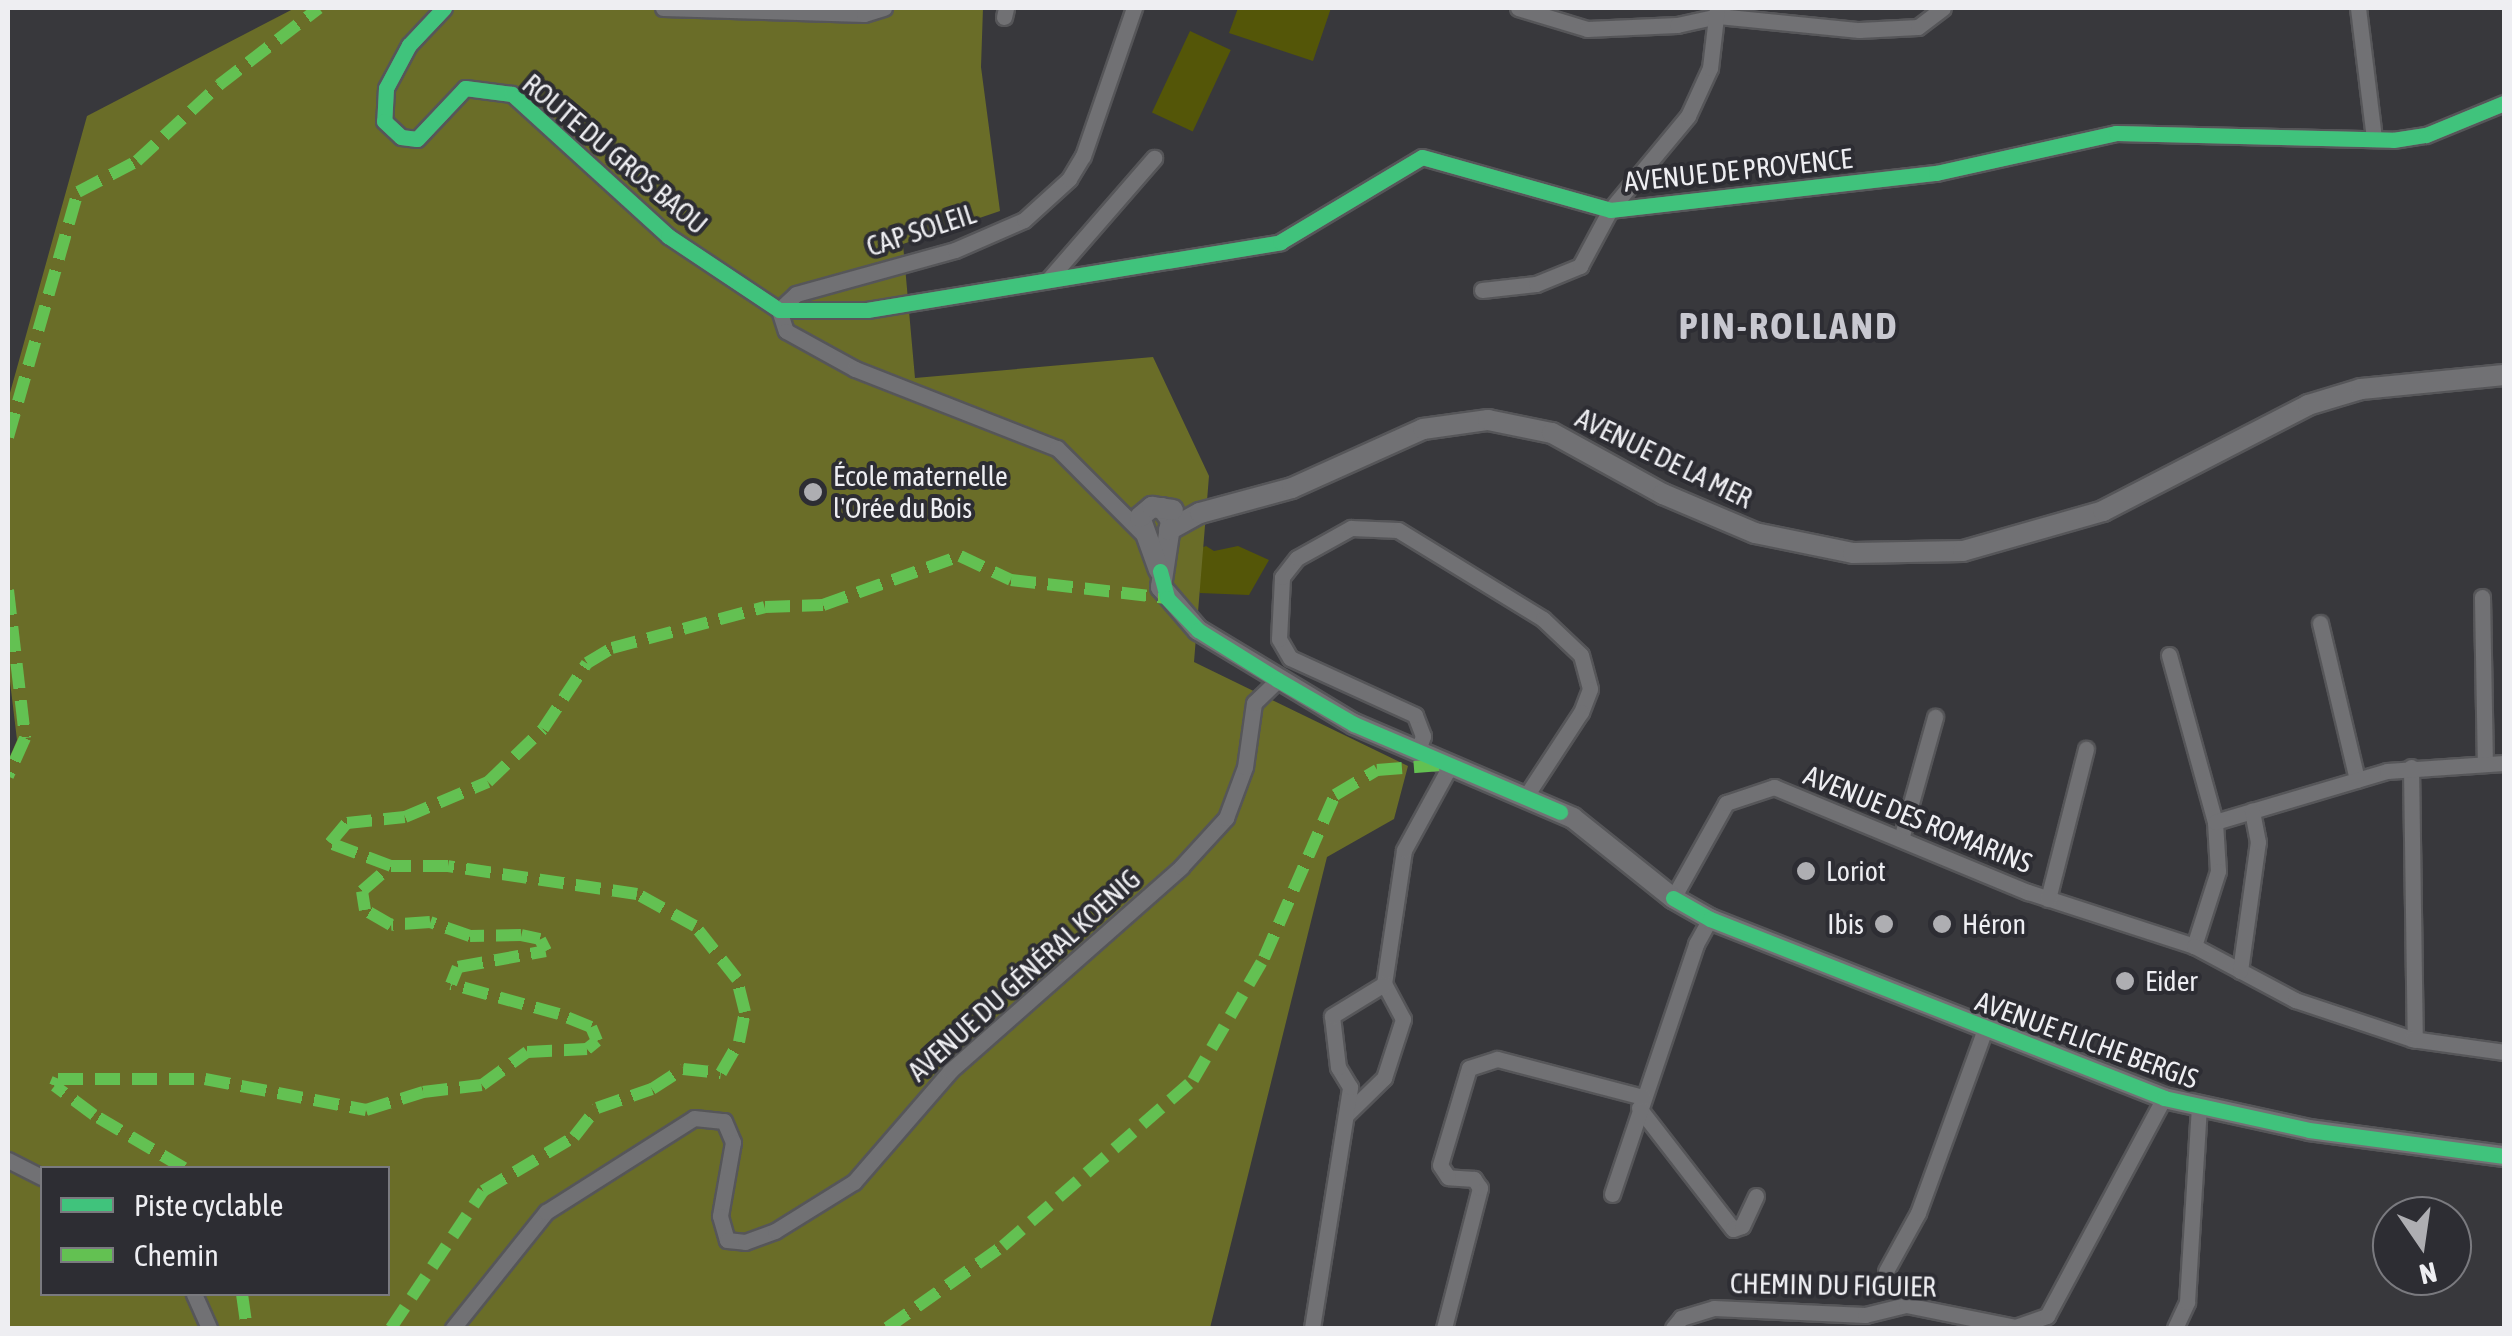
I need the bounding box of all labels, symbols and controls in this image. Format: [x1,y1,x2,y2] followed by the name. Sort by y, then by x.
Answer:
[516,67,714,241] street label: ROUTE DU GROS BAOU
[1622,141,1854,199] street label: AVENUE DE PROVENCE
[862,197,980,263] street label: CAP SOLEIL
[1679,303,1899,349] district label: PIN-ROLLAND
[1570,401,1758,515] street label: AVENUE DE LA MER
[833,459,1008,525] place label: École maternelle l'Orée du Bois
[802,481,824,503] marker: École maternelle l'Orée du Bois
[1799,758,2037,880] street label: AVENUE DES ROMARINS
[1826,854,1886,888] place label: Loriot
[1795,860,1817,882] marker: Loriot
[901,862,1147,1088] street label: AVENUE DU GÉNÉRAL KOENIG
[1827,907,1864,941] place label: Ibis
[1962,907,2026,941] place label: Héron
[1873,913,1895,935] marker: Ibis
[1931,913,1953,935] marker: Héron
[2145,964,2198,998] place label: Eider
[2114,970,2136,992] marker: Eider
[1971,984,2203,1096] street label: AVENUE FLICHE BERGIS
[40,1166,390,1296] legend
[134,1188,283,1222] text: Piste cyclable
[2372,1196,2472,1296] north arrow
[134,1238,219,1272] text: Chemin
[2417,1256,2440,1291] text: N
[1730,1266,1936,1304] street label: CHEMIN DU FIGUIER

